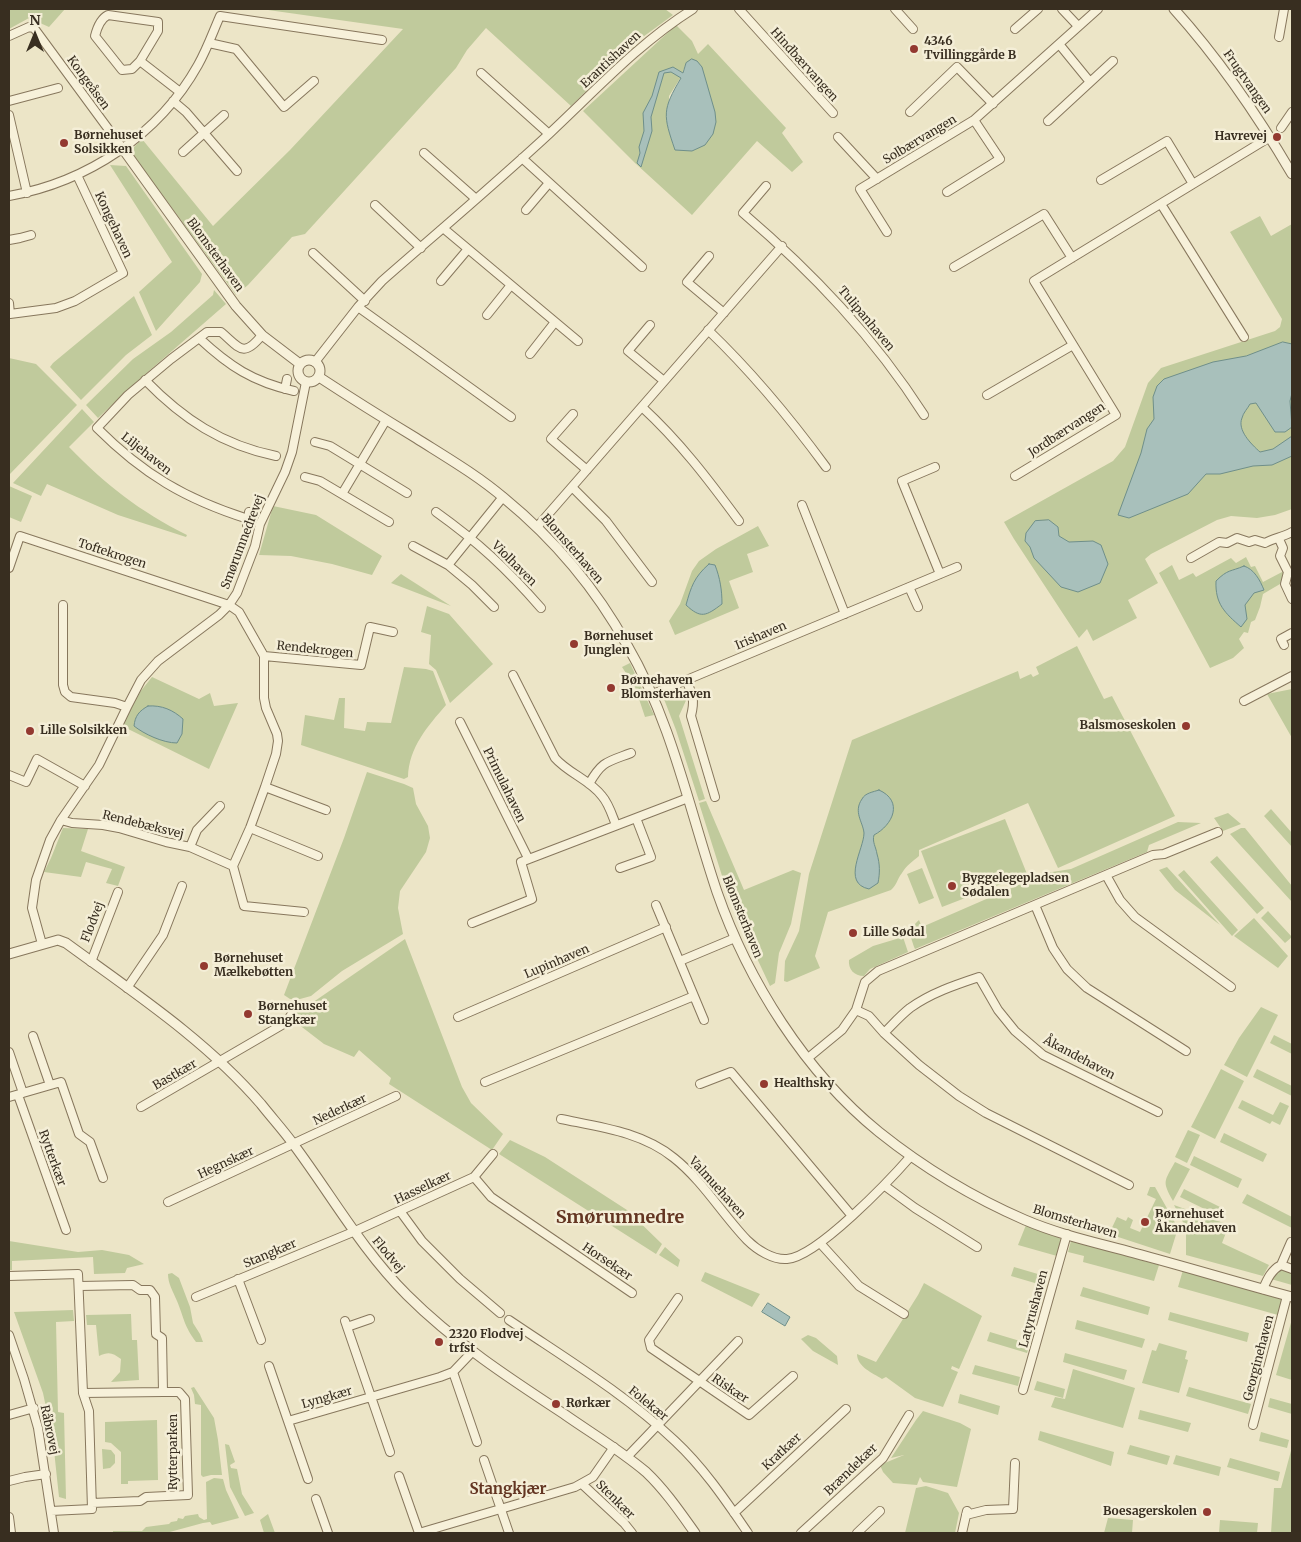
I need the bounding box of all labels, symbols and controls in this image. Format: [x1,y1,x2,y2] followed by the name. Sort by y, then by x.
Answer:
[10,10,60,60] north arrow
[29,11,41,29] text: N
[767,25,841,105] street label: Hindbærvangen
[578,29,644,91] street label: Erantishaven
[924,35,1016,63] place label: 4346 Tvillinggårde B
[908,43,920,55] marker: 4346 Tvillinggårde B
[1220,47,1274,117] street label: Frugtvangen
[64,53,112,113] street label: Kongeåsen
[881,112,959,168] street label: Solbærvangen
[74,129,143,157] place label: Børnehuset Solsikken
[1214,130,1267,144] place label: Havrevej
[1271,131,1283,143] marker: Havrevej
[58,137,70,149] marker: Børnehuset Solsikken
[91,189,135,261] street label: Kongehaven
[184,215,246,295] street label: Blomsterhaven
[835,284,897,354] street label: Tulipanhaven
[1026,400,1108,460] street label: Jordbærvangen
[118,430,174,478] street label: Liljehaven
[218,493,268,591] street label: Smørumnedrevej
[538,511,606,587] street label: Blomsterhaven
[76,536,148,572] street label: Toftekrogen
[489,539,539,589] street label: Violhaven
[733,619,789,653] street label: Irishaven
[584,630,653,658] place label: Børnehuset Junglen
[568,638,580,650] marker: Børnehuset Junglen
[276,639,354,661] street label: Rendekrogen
[621,674,711,702] place label: Børnehaven Blomsterhaven
[605,682,617,694] marker: Børnehaven Blomsterhaven
[1080,719,1176,733] place label: Balsmoseskolen
[1180,720,1192,732] marker: Balsmoseskolen
[40,724,127,738] place label: Lille Solsikken
[24,725,36,737] marker: Lille Solsikken
[480,745,528,825] street label: Primulahaven
[101,808,185,842] street label: Rendebæksvej
[962,872,1069,900] place label: Byggelegepladsen Sødalen
[719,874,765,960] street label: Blomsterhaven
[946,880,958,892] marker: Byggelegepladsen Sødalen
[79,900,107,944] street label: Flodvej
[863,926,925,940] place label: Lille Sødal
[847,927,859,939] marker: Lille Sødal
[522,942,592,982] street label: Lupinhaven
[214,952,293,980] place label: Børnehuset Mælkebøtten
[198,960,210,972] marker: Børnehuset Mælkebøtten
[258,1000,327,1028] place label: Børnehuset Stangkær
[242,1008,254,1020] marker: Børnehuset Stangkær
[1041,1033,1117,1083] street label: Åkandehaven
[150,1057,200,1093] street label: Bastkær
[774,1077,834,1091] place label: Healthsky
[758,1078,770,1090] marker: Healthsky
[311,1091,369,1129] street label: Nederkær
[35,1128,69,1188] street label: Rytterkær
[196,1144,256,1182] street label: Hegnskær
[686,1154,748,1222] street label: Valmuehaven
[392,1169,454,1207] street label: Hasselkær
[1031,1202,1119,1242] street label: Blomsterhaven
[556,1207,684,1229] district label: Smørumnedre
[1155,1208,1236,1236] place label: Børnehuset Åkandehaven
[1139,1216,1151,1228] marker: Børnehuset Åkandehaven
[369,1234,407,1276] street label: Flodvej
[241,1236,299,1272] street label: Stangkær
[579,1240,635,1284] street label: Horsekær
[1017,1269,1051,1349] street label: Latyrushaven
[1241,1314,1277,1402] street label: Georginehaven
[449,1328,523,1356] place label: 2320 Flodvej trfst
[433,1336,445,1348] marker: 2320 Flodvej trfst
[709,1372,751,1406] street label: Riskær
[300,1384,354,1412] street label: Lyngkær
[625,1384,671,1424] street label: Folekær
[566,1397,611,1411] place label: Rørkær
[550,1398,562,1410] marker: Rørkær
[37,1404,61,1456] street label: Råbrovej
[167,1414,181,1490] street label: Rytterparken
[760,1430,804,1474] street label: Kratkær
[822,1441,880,1499] street label: Brændekær
[593,1478,637,1522] street label: Stenkær
[470,1481,546,1499] district label: Stangkjær
[1103,1505,1197,1519] place label: Boesagerskolen
[1201,1506,1213,1518] marker: Boesagerskolen

